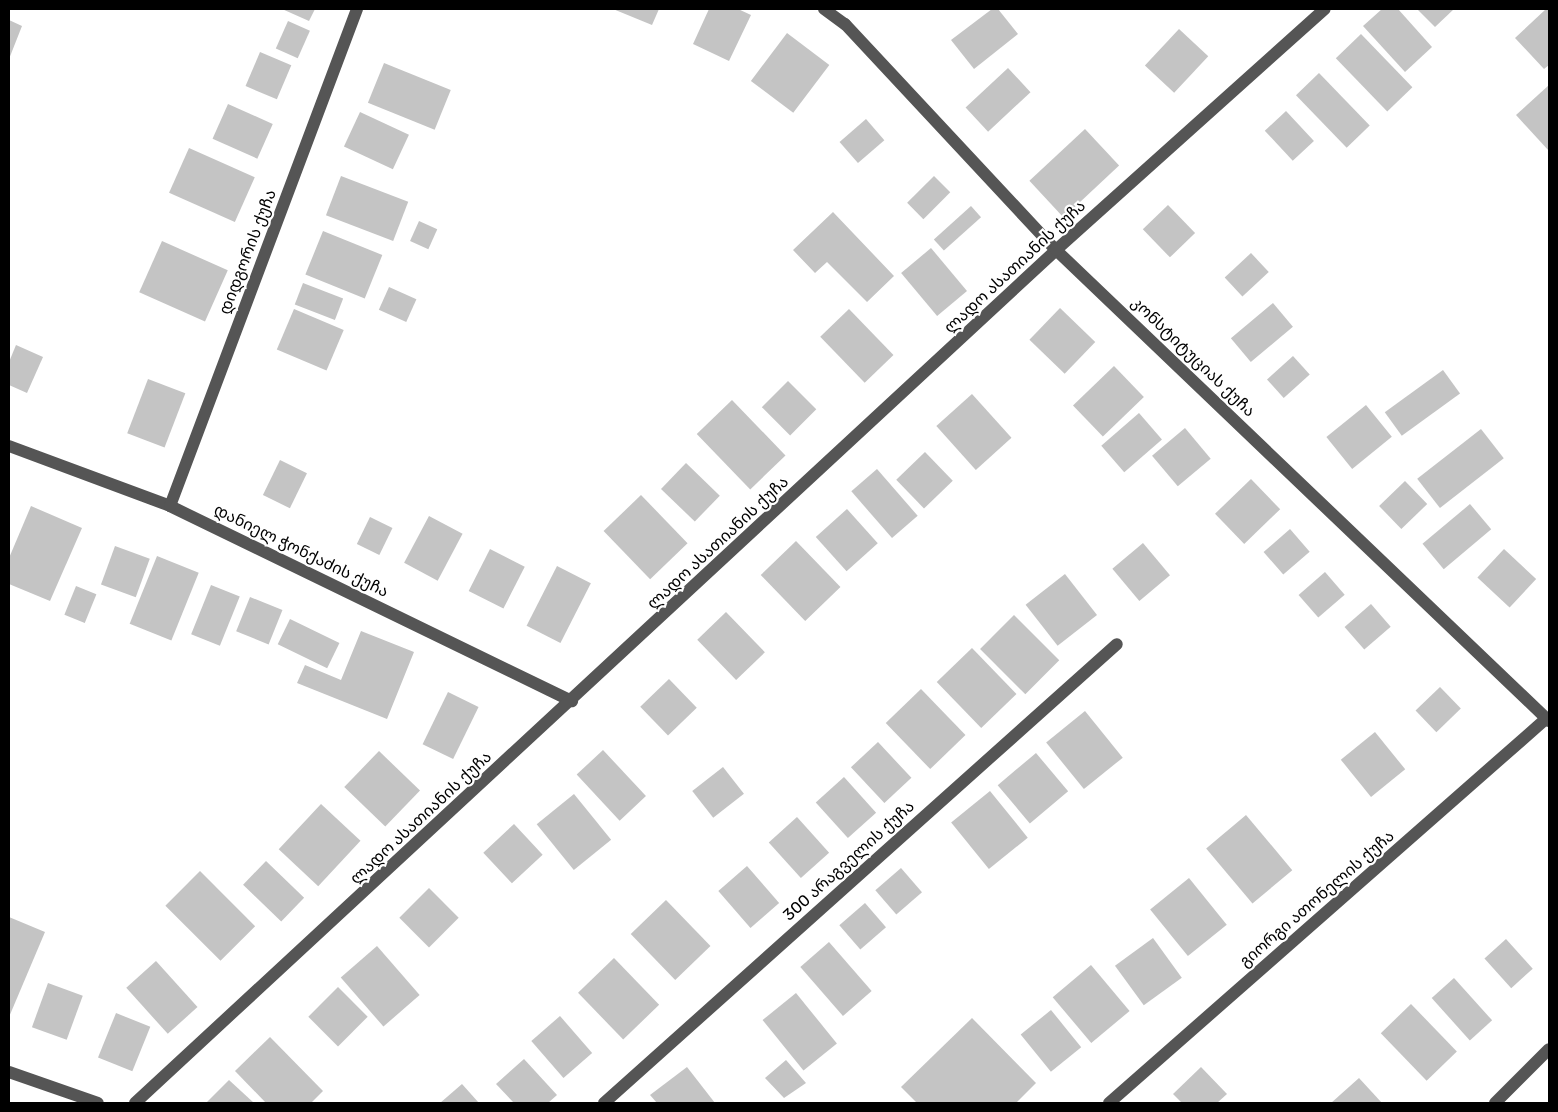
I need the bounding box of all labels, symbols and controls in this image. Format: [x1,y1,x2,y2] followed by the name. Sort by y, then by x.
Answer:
[215,187,281,317] street label: დიდგორის ქუჩა
[940,196,1090,338] street label: ლადო ასათიანის ქუჩა
[1127,293,1259,421] street label: კონსტიტუციას ქუჩა
[643,472,793,614] street label: ლადო ასათიანის ქუჩა
[211,500,391,602] street label: დანიელ ჭონქაძის ქუჩა
[346,747,496,889] street label: ლადო ასათიანის ქუჩა
[779,797,919,925] street label: 300 არაგველის ქუჩა
[1236,827,1398,971] street label: გიორგი ათონელის ქუჩა

